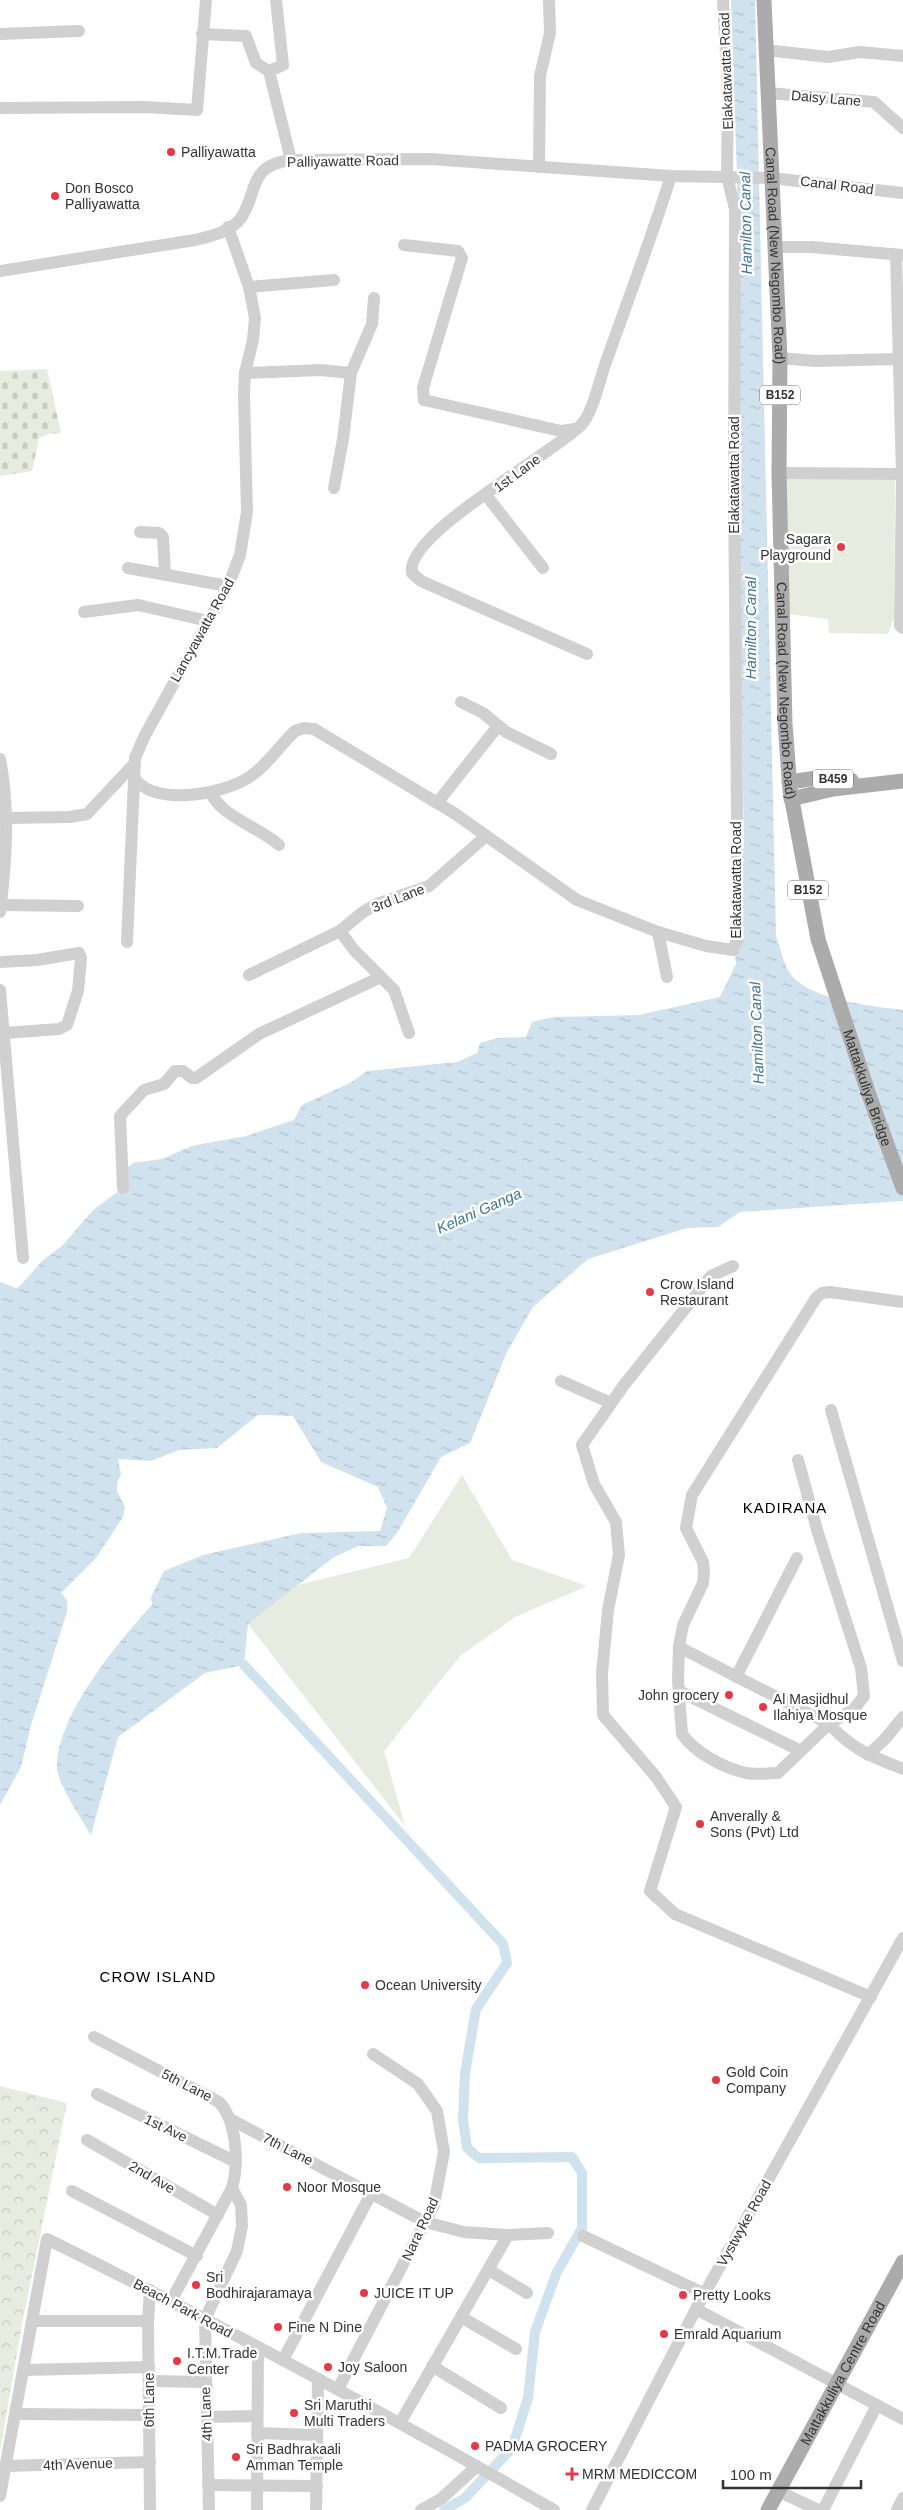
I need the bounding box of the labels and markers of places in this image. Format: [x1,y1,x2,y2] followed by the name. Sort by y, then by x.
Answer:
[181,144,256,160] place label: Palliyawatta
[165,146,177,158] marker: Palliyawatta
[65,180,140,212] place label: Don Bosco Palliyawatta
[49,190,61,202] marker: Don Bosco Palliyawatta
[760,531,831,563] place label: Sagara Playground
[835,541,847,553] marker: Sagara Playground
[660,1276,734,1308] place label: Crow Island Restaurant
[644,1286,656,1298] marker: Crow Island Restaurant
[638,1687,719,1703] place label: John grocery
[723,1689,735,1701] marker: John grocery
[773,1691,867,1723] place label: Al Masjidhul Ilahiya Mosque
[757,1701,769,1713] marker: Al Masjidhul Ilahiya Mosque
[710,1808,799,1840] place label: Anverally & Sons (Pvt) Ltd
[694,1818,706,1830] marker: Anverally & Sons (Pvt) Ltd
[375,1977,482,1993] place label: Ocean University
[359,1979,371,1991] marker: Ocean University
[726,2064,788,2096] place label: Gold Coin Company
[710,2074,722,2086] marker: Gold Coin Company
[297,2179,381,2195] place label: Noor Mosque
[281,2181,293,2193] marker: Noor Mosque
[206,2269,312,2301] place label: Sri Bodhirajaramaya
[190,2279,202,2291] marker: Sri Bodhirajaramaya
[374,2285,454,2301] place label: JUICE IT UP
[358,2287,370,2299] marker: JUICE IT UP
[693,2287,771,2303] place label: Pretty Looks
[677,2289,689,2301] marker: Pretty Looks
[288,2319,362,2335] place label: Fine N Dine
[272,2321,284,2333] marker: Fine N Dine
[674,2326,781,2342] place label: Emrald Aquarium
[658,2328,670,2340] marker: Emrald Aquarium
[187,2345,257,2377] place label: I.T.M.Trade Center
[171,2355,183,2367] marker: I.T.M.Trade Center
[338,2359,407,2375] place label: Joy Saloon
[322,2361,334,2373] marker: Joy Saloon
[304,2397,385,2429] place label: Sri Maruthi Multi Traders
[288,2407,300,2419] marker: Sri Maruthi Multi Traders
[485,2438,608,2454] place label: PADMA GROCERY
[469,2440,481,2452] marker: PADMA GROCERY
[246,2441,343,2473] place label: Sri Badhrakaali Amman Temple
[230,2451,242,2463] marker: Sri Badhrakaali Amman Temple
[582,2466,697,2482] place label: MRM MEDICCOM
[566,2468,578,2480] marker: MRM MEDICCOM

